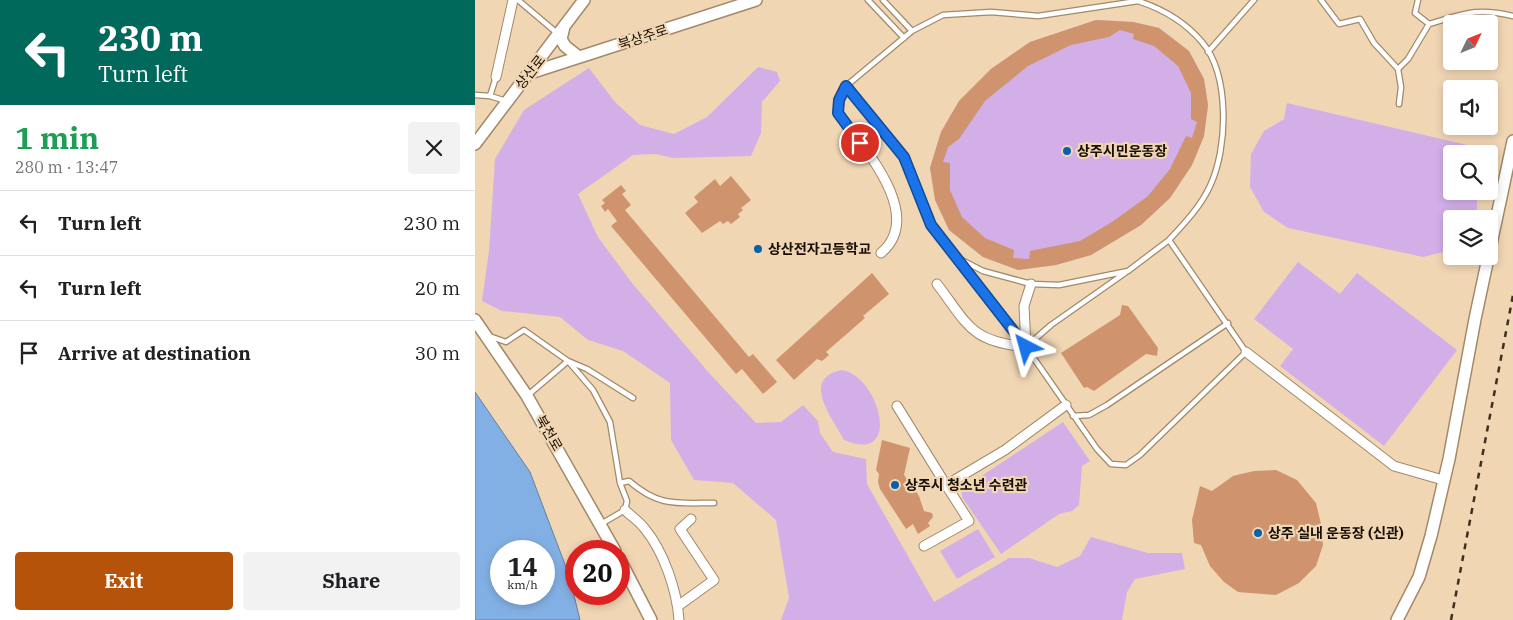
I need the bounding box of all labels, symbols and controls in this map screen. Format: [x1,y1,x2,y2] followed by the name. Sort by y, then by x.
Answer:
[98,15,203,61] text: 230 m
[1443,15,1497,70] north arrow
[1443,15,1498,265] map controls
[15,20,80,85] icon: left
[616,20,670,54] street label: 북상주로
[511,51,549,93] street label: 상산로
[98,59,188,88] text: Turn left
[1443,80,1498,135] button: sound
[15,118,99,157] text: 1 min
[408,122,460,174] button: close
[839,122,881,164] pin
[846,129,874,157] icon: arrive
[1077,142,1167,160] place label: 상주시민운동장
[1061,145,1073,157] marker: 상주시민운동장
[1443,145,1498,200] button: search
[15,157,118,177] text: 280 m · 13:47
[15,209,43,237] icon: left
[1443,210,1498,265] button: layers
[58,211,141,235] text: Turn left
[403,211,460,235] text: 230 m
[768,240,871,258] place label: 상산전자고등학교
[752,243,764,255] marker: 상산전자고등학교
[15,274,43,302] icon: left
[58,276,141,300] text: Turn left
[415,276,460,300] text: 20 m
[999,320,1051,372] position arrow
[15,339,43,367] icon: arrive
[58,341,251,365] text: Arrive at destination
[415,341,460,365] text: 30 m
[532,412,567,454] street label: 북천로
[905,476,1028,494] place label: 상주시 청소년 수련관
[889,479,901,491] marker: 상주시 청소년 수련관
[1268,524,1404,542] place label: 상주 실내 운동장 (신관)
[1252,527,1264,539] marker: 상주 실내 운동장 (신관)
[565,540,630,605] speed limit sign: 20
[507,550,538,583] text: 14
[15,552,233,610] button: Exit
[243,552,460,610] button: Share
[507,577,538,592] text: km/h

